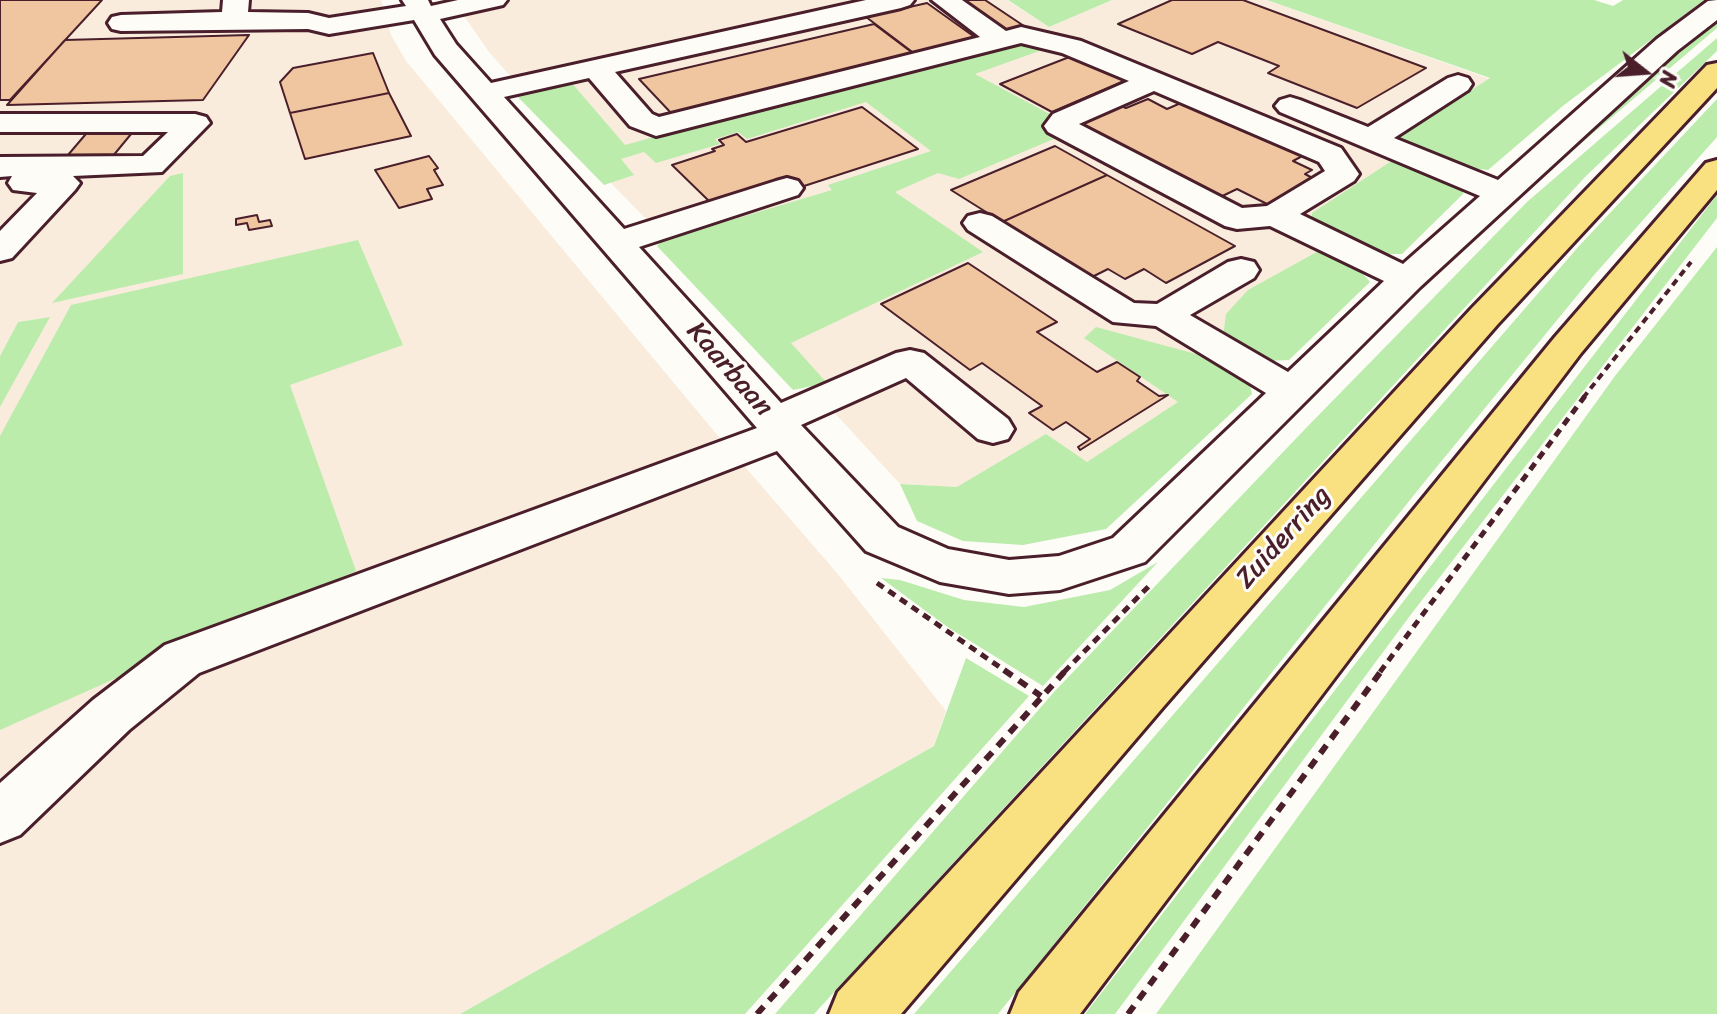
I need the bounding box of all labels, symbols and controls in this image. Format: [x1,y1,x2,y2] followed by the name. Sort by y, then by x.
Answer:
[1605,32,1685,112] north arrow
[1648,66,1689,92] text: N
[679,316,779,424] street label: Kaarbaan
[1229,480,1339,596] street label: Zuiderring

